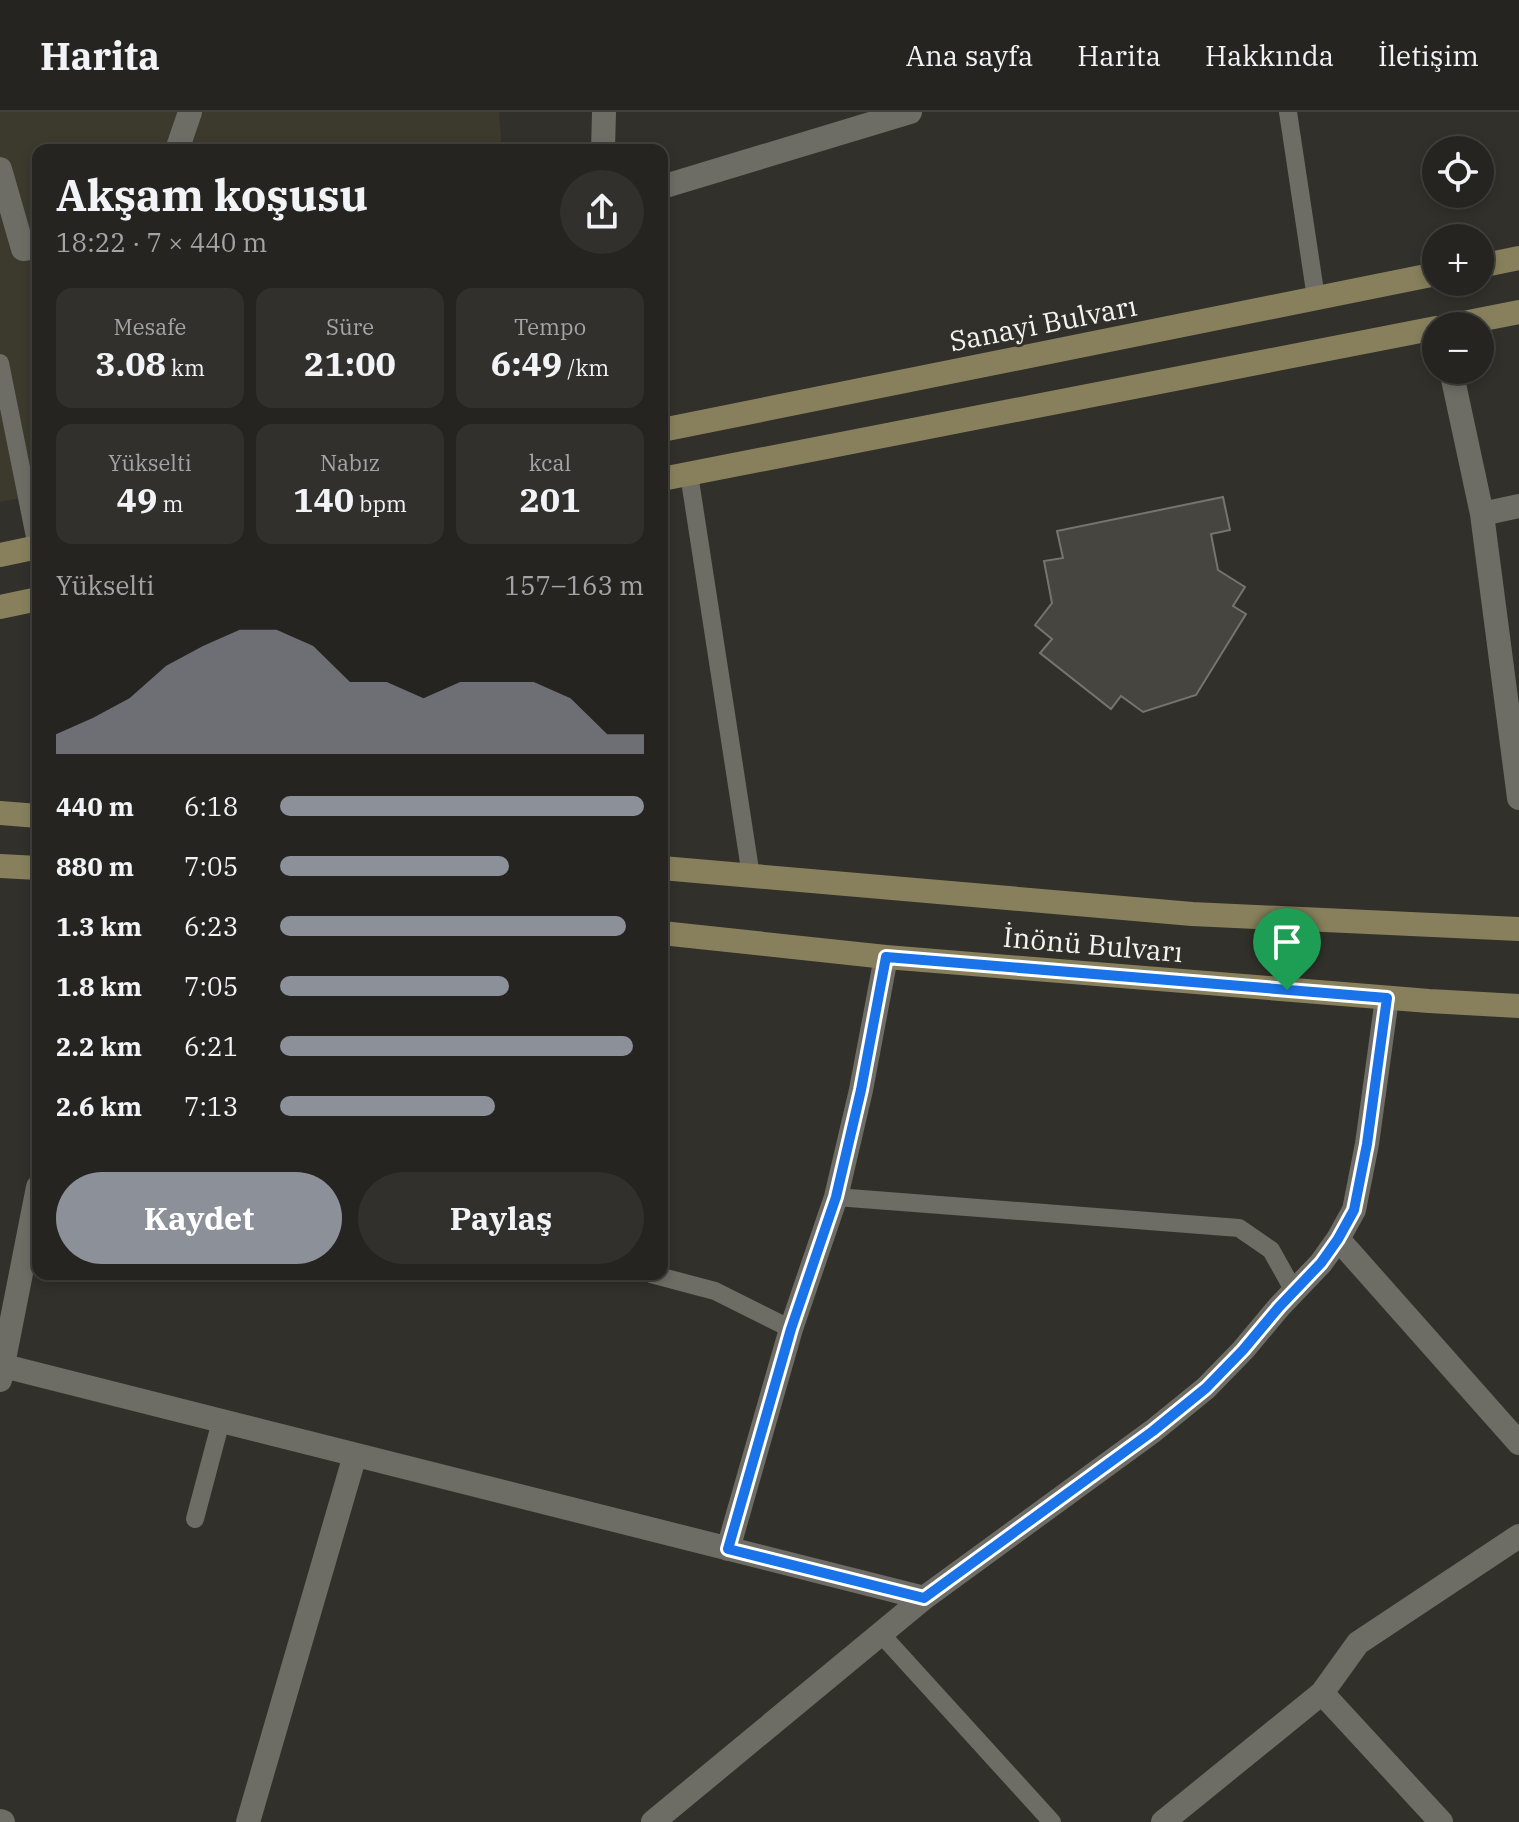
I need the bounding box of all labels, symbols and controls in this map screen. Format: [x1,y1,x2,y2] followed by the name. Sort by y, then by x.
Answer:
[40,31,160,80] text: Harita
[906,37,1033,74] text: Ana sayfa
[1077,37,1161,74] text: Harita
[1205,37,1334,74] text: Hakkında
[1378,37,1479,74] text: İletişim
[1422,136,1494,384] map controls
[1422,136,1494,208] button: locate
[56,166,368,223] text: Akşam koşusu
[560,170,644,254] button: share
[1422,224,1494,296] button: +
[56,225,267,259] text: 18:22 · 7 × 440 m
[946,287,1140,359] street label: Sanayi Bulvarı
[114,312,186,341] text: Mesafe
[326,312,374,341] text: Süre
[514,312,586,341] text: Tempo
[1422,312,1494,384] button: −
[95,341,166,385] text: 3.08
[304,341,396,385] text: 21:00
[491,341,562,385] text: 6:49
[166,353,205,382] text: km
[562,353,609,382] text: /km
[108,448,192,477] text: Yükselti
[320,448,380,477] text: Nabız
[529,448,571,477] text: kcal
[117,477,157,521] text: 49
[293,477,354,521] text: 140
[519,477,581,521] text: 201
[157,489,183,518] text: m
[354,489,407,518] text: bpm
[56,568,155,602] text: Yükselti
[504,568,644,602] text: 157–163 m
[56,789,134,823] text: 440 m
[184,789,238,823] text: 6:18
[56,849,134,883] text: 880 m
[184,849,238,883] text: 7:05
[1253,908,1321,990] pin
[56,909,142,943] text: 1.3 km
[184,909,238,943] text: 6:23
[1002,918,1184,970] street label: İnönü Bulvarı
[1265,920,1309,964] icon: arrive
[56,969,142,1003] text: 1.8 km
[184,969,238,1003] text: 7:05
[56,1029,142,1063] text: 2.2 km
[184,1029,238,1063] text: 6:21
[56,1089,142,1123] text: 2.6 km
[184,1089,238,1123] text: 7:13
[56,1172,342,1264] button: Kaydet
[358,1172,644,1264] button: Paylaş

